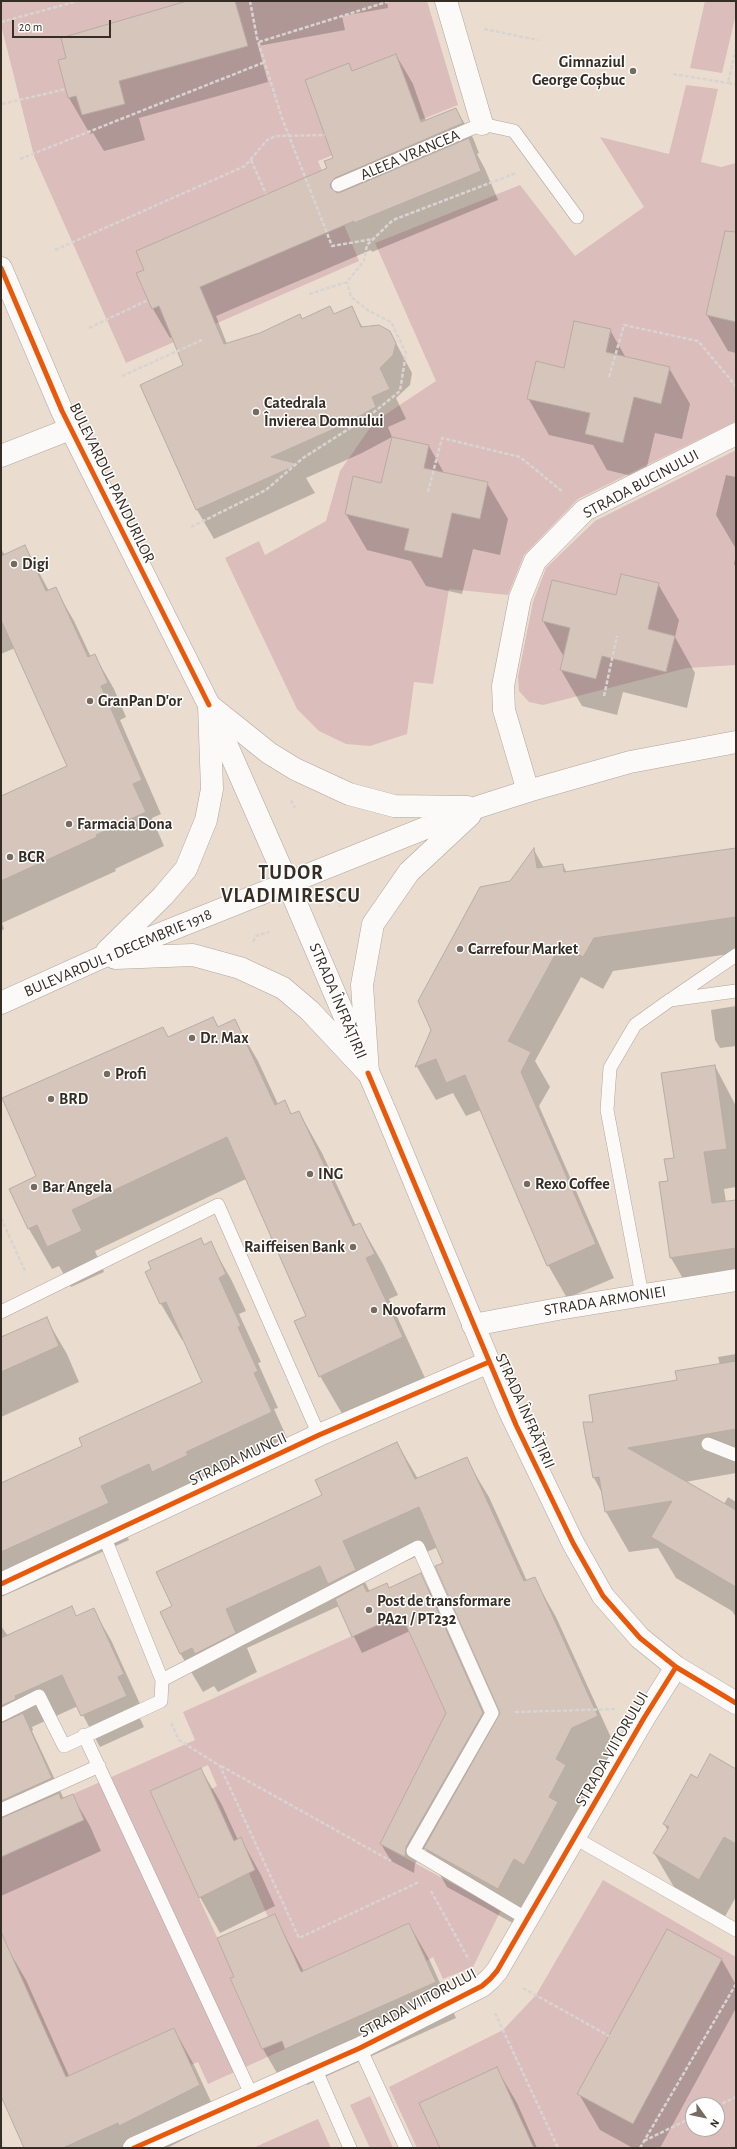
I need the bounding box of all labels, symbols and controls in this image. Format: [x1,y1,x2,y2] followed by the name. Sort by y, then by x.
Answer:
[14,12,113,38] scale bar
[19,21,42,33] text: 20 m
[532,52,625,90] place label: Gimnaziul George Coșbuc
[628,66,638,76] marker: Gimnaziul George Coșbuc
[357,125,463,185] street label: ALEEA VRANCEA
[264,393,384,431] place label: Catedrala Învierea Domnului
[65,400,159,566] street label: BULEVARDUL PANDURILOR
[251,407,261,417] marker: Catedrala Învierea Domnului
[580,445,702,523] street label: STRADA BUCINULUI
[22,554,49,574] place label: Digi
[9,559,19,569] marker: Digi
[98,691,182,711] place label: GranPan D'or
[85,696,95,706] marker: GranPan D'or
[77,814,173,834] place label: Farmacia Dona
[64,819,74,829] marker: Farmacia Dona
[18,847,45,867] place label: BCR
[5,852,15,862] marker: BCR
[221,861,361,908] district label: TUDOR VLADIMIRESCU
[21,905,215,1001] street label: BULEVARDUL 1 DECEMBRIE 1918
[468,939,578,959] place label: Carrefour Market
[305,940,371,1062] street label: STRADA ÎNFRĂȚIRII
[455,944,465,954] marker: Carrefour Market
[200,1028,249,1048] place label: Dr. Max
[187,1033,197,1043] marker: Dr. Max
[115,1064,146,1084] place label: Profi
[102,1069,112,1079] marker: Profi
[59,1089,88,1109] place label: BRD
[46,1094,56,1104] marker: BRD
[318,1164,343,1184] place label: ING
[305,1169,315,1179] marker: ING
[535,1174,610,1194] place label: Rexo Coffee
[42,1177,112,1197] place label: Bar Angela
[522,1179,532,1189] marker: Rexo Coffee
[29,1182,39,1192] marker: Bar Angela
[244,1237,345,1257] place label: Raiffeisen Bank
[348,1242,358,1252] marker: Raiffeisen Bank
[543,1282,667,1320] street label: STRADA ARMONIEI
[382,1300,446,1320] place label: Novofarm
[369,1305,379,1315] marker: Novofarm
[491,1350,559,1472] street label: STRADA ÎNFRĂȚIRII
[186,1428,290,1490] street label: STRADA MUNCII
[377,1591,511,1629] place label: Post de transformare PA21 / PT232
[364,1605,374,1615] marker: Post de transformare PA21 / PT232
[571,1688,653,1810] street label: STRADA VIITORULUI
[356,1964,480,2042] street label: STRADA VIITORULUI
[685,2097,725,2137] north arrow
[708,2117,721,2129] text: N

